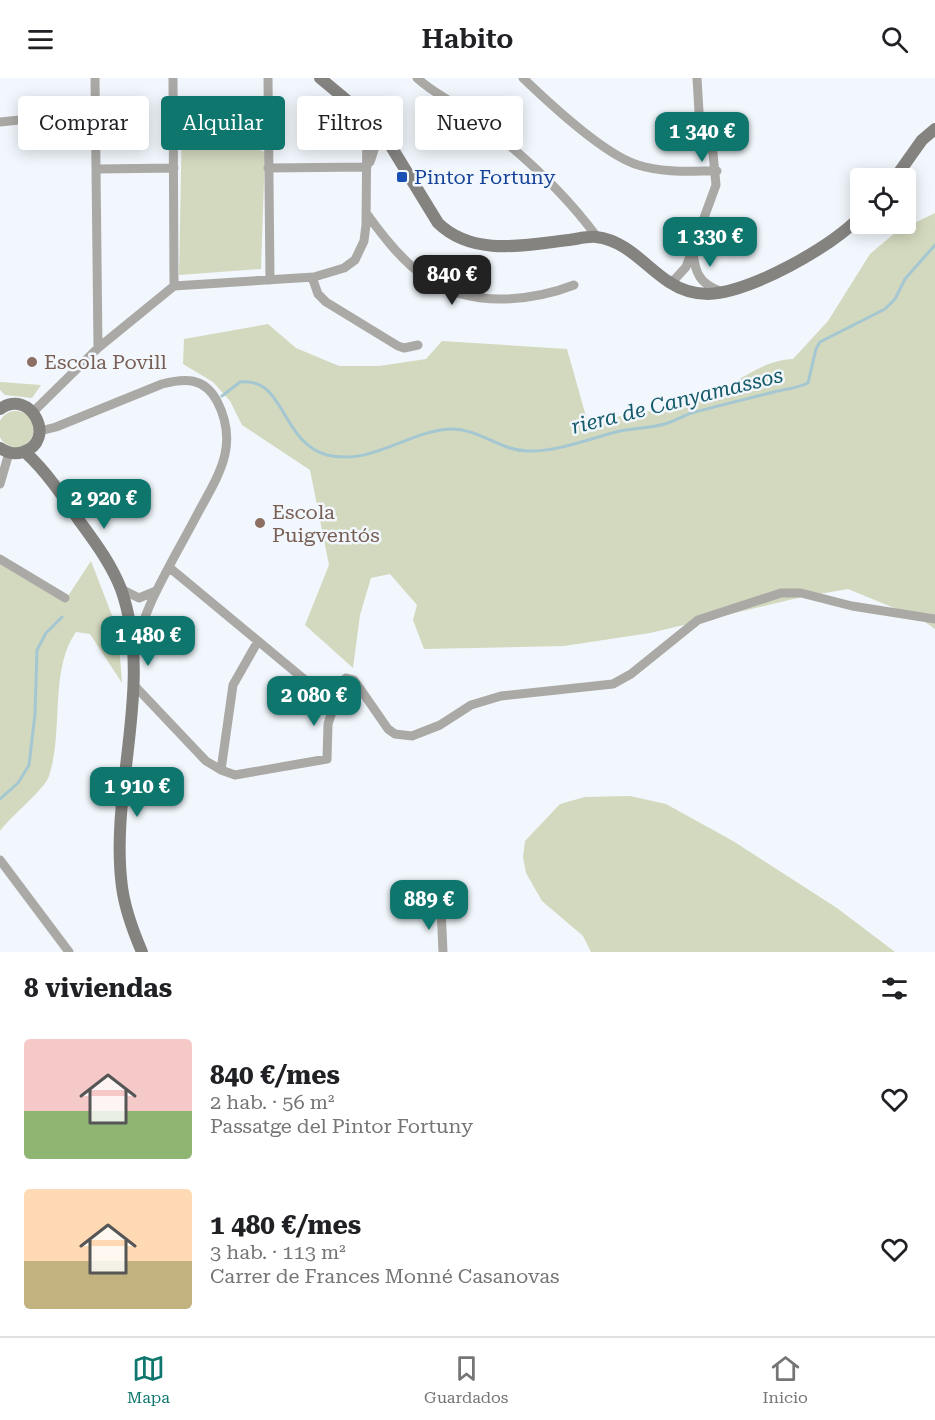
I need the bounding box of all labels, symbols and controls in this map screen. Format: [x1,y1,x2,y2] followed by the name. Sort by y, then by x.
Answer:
[24,23,57,56] icon: menu
[422,23,514,55] text: Habito
[878,23,911,56] icon: search
[18,96,149,150] chip: Comprar
[161,96,285,150] chip: Alquilar
[297,96,403,150] chip: Filtros
[415,96,523,150] chip: Nuevo
[647,112,757,163] pin: 1 340 €
[669,119,735,143] text: 1 340 €
[414,165,556,189] place label: Pintor Fortuny
[850,168,916,234] map controls
[850,168,916,234] button: locate
[395,170,409,184] marker: Pintor Fortuny
[655,217,765,268] pin: 1 330 €
[677,224,743,248] text: 1 330 €
[410,255,494,306] pin: 840 €
[427,262,477,286] text: 840 €
[44,350,167,374] place label: Escola Povill
[25,355,39,369] marker: Escola Povill
[569,363,786,439] water label: riera de Canyamassos
[49,479,159,530] pin: 2 920 €
[71,486,137,510] text: 2 920 €
[272,500,380,547] place label: Escola Puigventós
[253,516,267,530] marker: Escola Puigventós
[93,616,203,667] pin: 1 480 €
[115,623,181,647] text: 1 480 €
[259,676,369,727] pin: 2 080 €
[281,683,347,707] text: 2 080 €
[82,767,192,818] pin: 1 910 €
[104,774,170,798] text: 1 910 €
[387,880,471,931] pin: 889 €
[404,887,454,911] text: 889 €
[878,972,911,1005] icon: filters
[24,973,172,1003] text: 8 viviendas
[210,1060,340,1090] text: 840 €/mes
[72,1063,144,1135] icon: home
[878,1083,911,1116] icon: heart
[210,1090,334,1114] text: 2 hab. · 56 m²
[210,1114,473,1138] text: Passatge del Pintor Fortuny
[210,1210,361,1240] text: 1 480 €/mes
[72,1213,144,1285] icon: home
[878,1233,911,1266] icon: heart
[210,1240,346,1264] text: 3 hab. · 113 m²
[210,1264,560,1288] text: Carrer de Frances Monné Casanovas
[127,1352,170,1407] tab: Mapa
[424,1352,508,1407] tab: Guardados
[763,1352,808,1407] tab: Inicio

